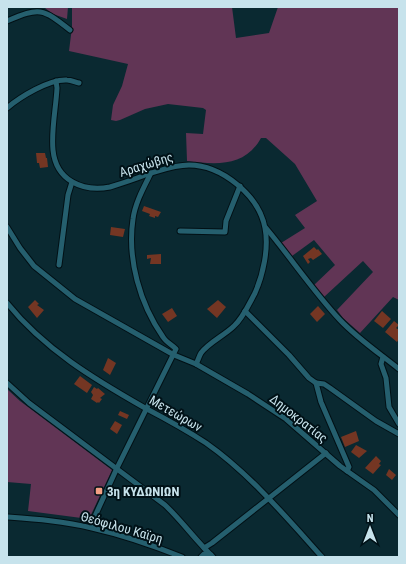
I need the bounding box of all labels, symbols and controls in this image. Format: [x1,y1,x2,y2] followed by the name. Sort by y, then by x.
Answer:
[117,149,175,180] street label: Αραχώβης
[267,391,331,446] street label: Δημοκρατίας
[147,392,205,435] street label: Μετεώρων
[107,484,179,499] place label: 3η ΚΥΔΩΝΙΩΝ
[94,486,104,496] marker: 3η ΚΥΔΩΝΙΩΝ
[350,508,390,548] north arrow
[79,509,165,546] street label: Θεόφιλου Καϊρη
[367,512,374,525] text: N

